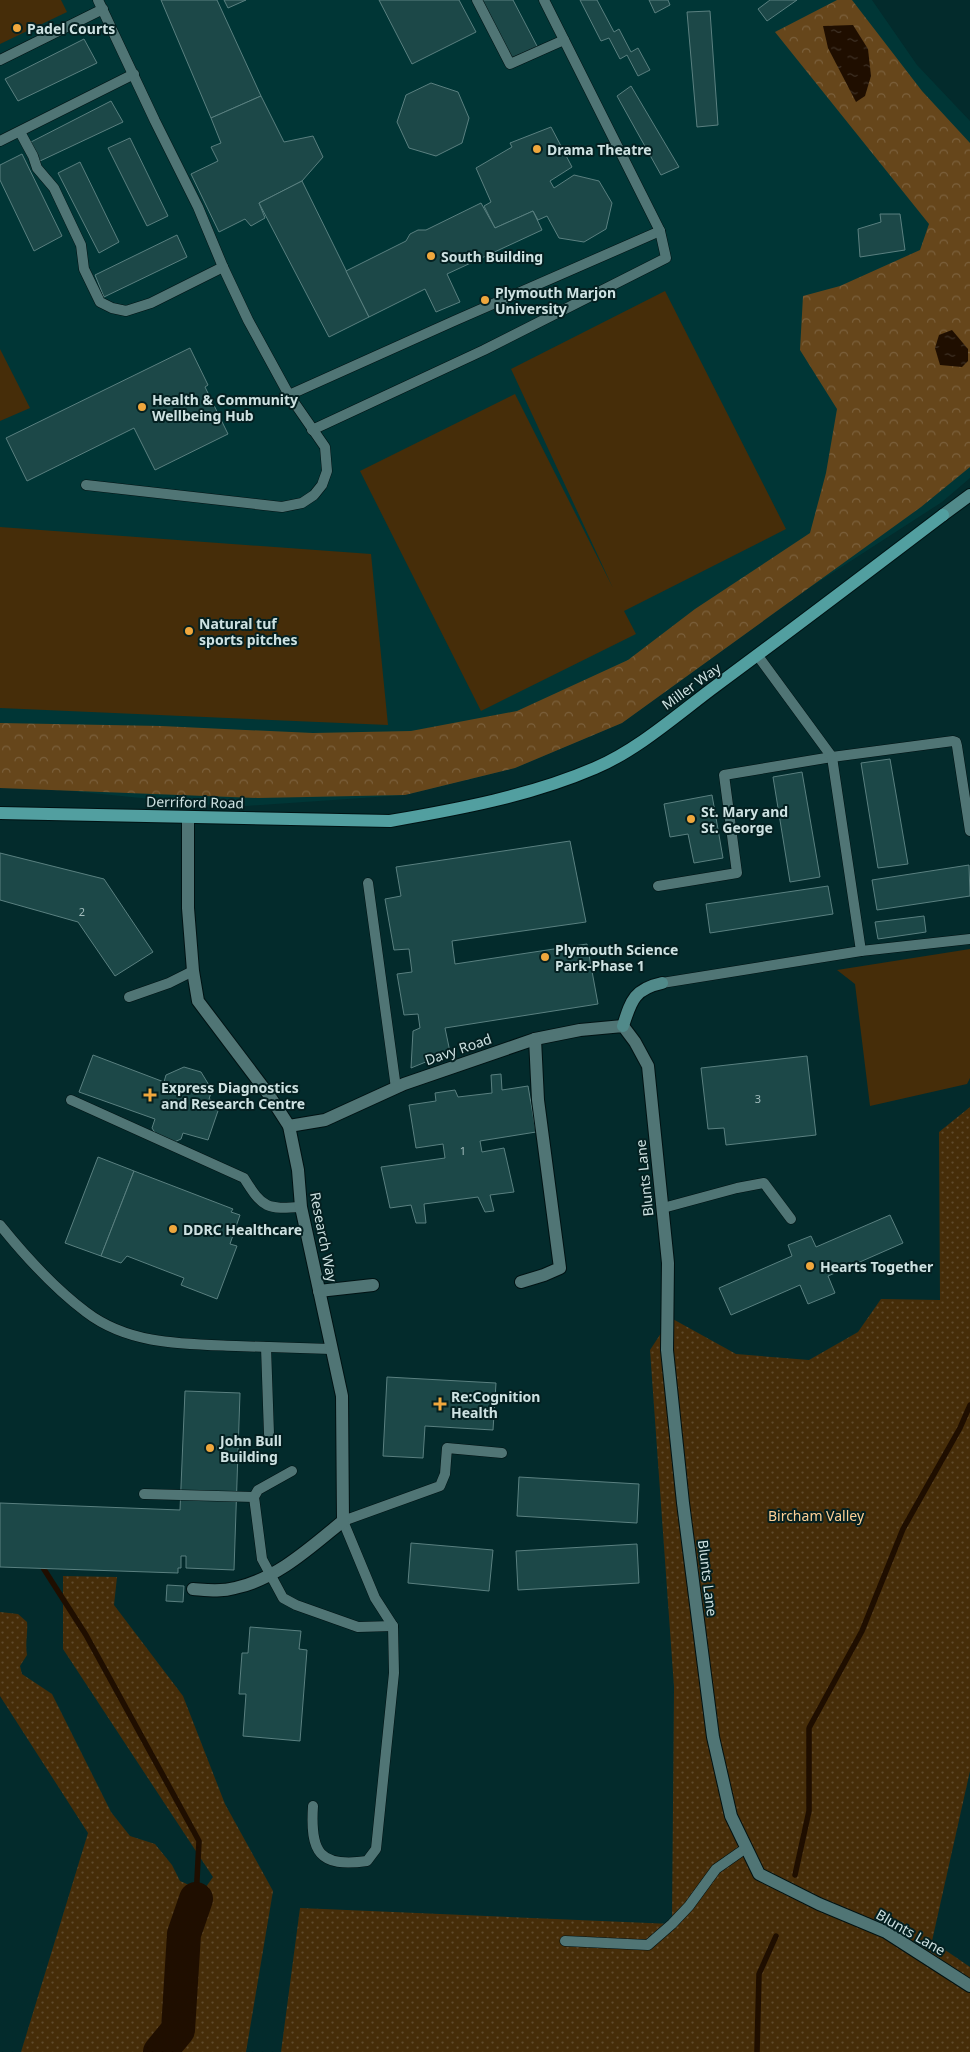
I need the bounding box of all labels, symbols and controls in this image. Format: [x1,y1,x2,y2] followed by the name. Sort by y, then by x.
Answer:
[27,19,115,38] place label: Padel Courts
[11,22,23,34] marker: Padel Courts
[547,140,652,159] place label: Drama Theatre
[531,143,543,155] marker: Drama Theatre
[441,247,543,266] place label: South Building
[425,250,437,262] marker: South Building
[495,283,616,318] place label: Plymouth Marjon University
[479,294,491,306] marker: Plymouth Marjon University
[152,390,298,425] place label: Health & Community Wellbeing Hub
[136,401,148,413] marker: Health & Community Wellbeing Hub
[199,614,297,649] place label: Natural tuf sports pitches
[183,625,195,637] marker: Natural tuf sports pitches
[658,658,725,714] street label: Miller Way
[146,792,244,812] street label: Derriford Road
[701,802,788,837] place label: St. Mary and St. George
[685,813,697,825] marker: St. Mary and St. George
[79,904,85,919] house number: 2
[555,940,678,975] place label: Plymouth Science Park-Phase 1
[539,951,551,963] marker: Plymouth Science Park-Phase 1
[422,1029,494,1069] street label: Davy Road
[161,1078,305,1113] place label: Express Diagnostics and Research Centre
[143,1088,157,1102] marker: Express Diagnostics and Research Centre
[755,1091,761,1106] house number: 3
[631,1139,657,1217] street label: Blunts Lane
[460,1143,466,1158] house number: 1
[306,1190,342,1284] street label: Research Way
[183,1220,302,1239] place label: DDRC Healthcare
[167,1223,179,1235] marker: DDRC Healthcare
[820,1257,934,1276] place label: Hearts Together
[804,1260,816,1272] marker: Hearts Together
[451,1387,540,1422] place label: Re:Cognition Health
[433,1397,447,1411] marker: Re:Cognition Health
[218,1431,282,1466] place label: John Bull Building
[204,1442,216,1454] marker: John Bull Building
[768,1506,865,1525] park label: Bircham Valley
[694,1539,722,1618] street label: Blunts Lane
[873,1904,949,1960] street label: Blunts Lane

